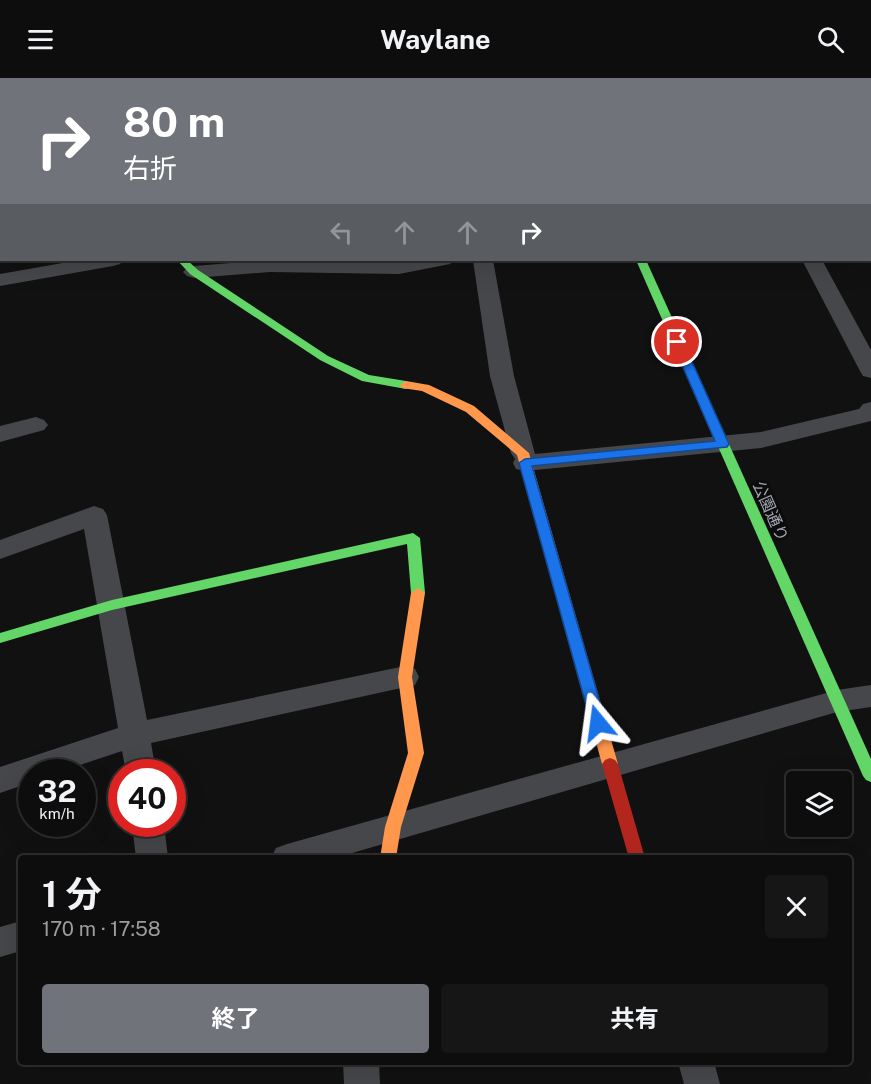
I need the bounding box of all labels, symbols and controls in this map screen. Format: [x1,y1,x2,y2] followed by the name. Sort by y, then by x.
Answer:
[24,23,57,56] icon: menu
[380,23,491,55] text: Waylane
[814,23,847,56] icon: search
[123,97,225,146] text: 80 m
[24,102,102,180] icon: right
[123,152,177,184] text: 右折
[325,216,358,249] icon: left
[388,216,421,249] icon: ahead
[451,216,484,249] icon: ahead
[514,216,547,249] icon: right
[651,316,702,367] pin
[660,325,693,358] icon: arrive
[749,478,792,544] street label: 公園通り
[566,691,630,755] position arrow
[108,759,186,837] speed limit sign: 40
[786,771,852,837] map controls
[786,771,852,837] button: layers
[37,773,77,809] text: 32
[39,805,75,822] text: km/h
[42,873,102,915] text: 1 分
[765,875,828,938] button: close
[42,917,161,941] text: 170 m · 17:58
[42,984,429,1053] button: 終了
[441,984,828,1053] button: 共有

